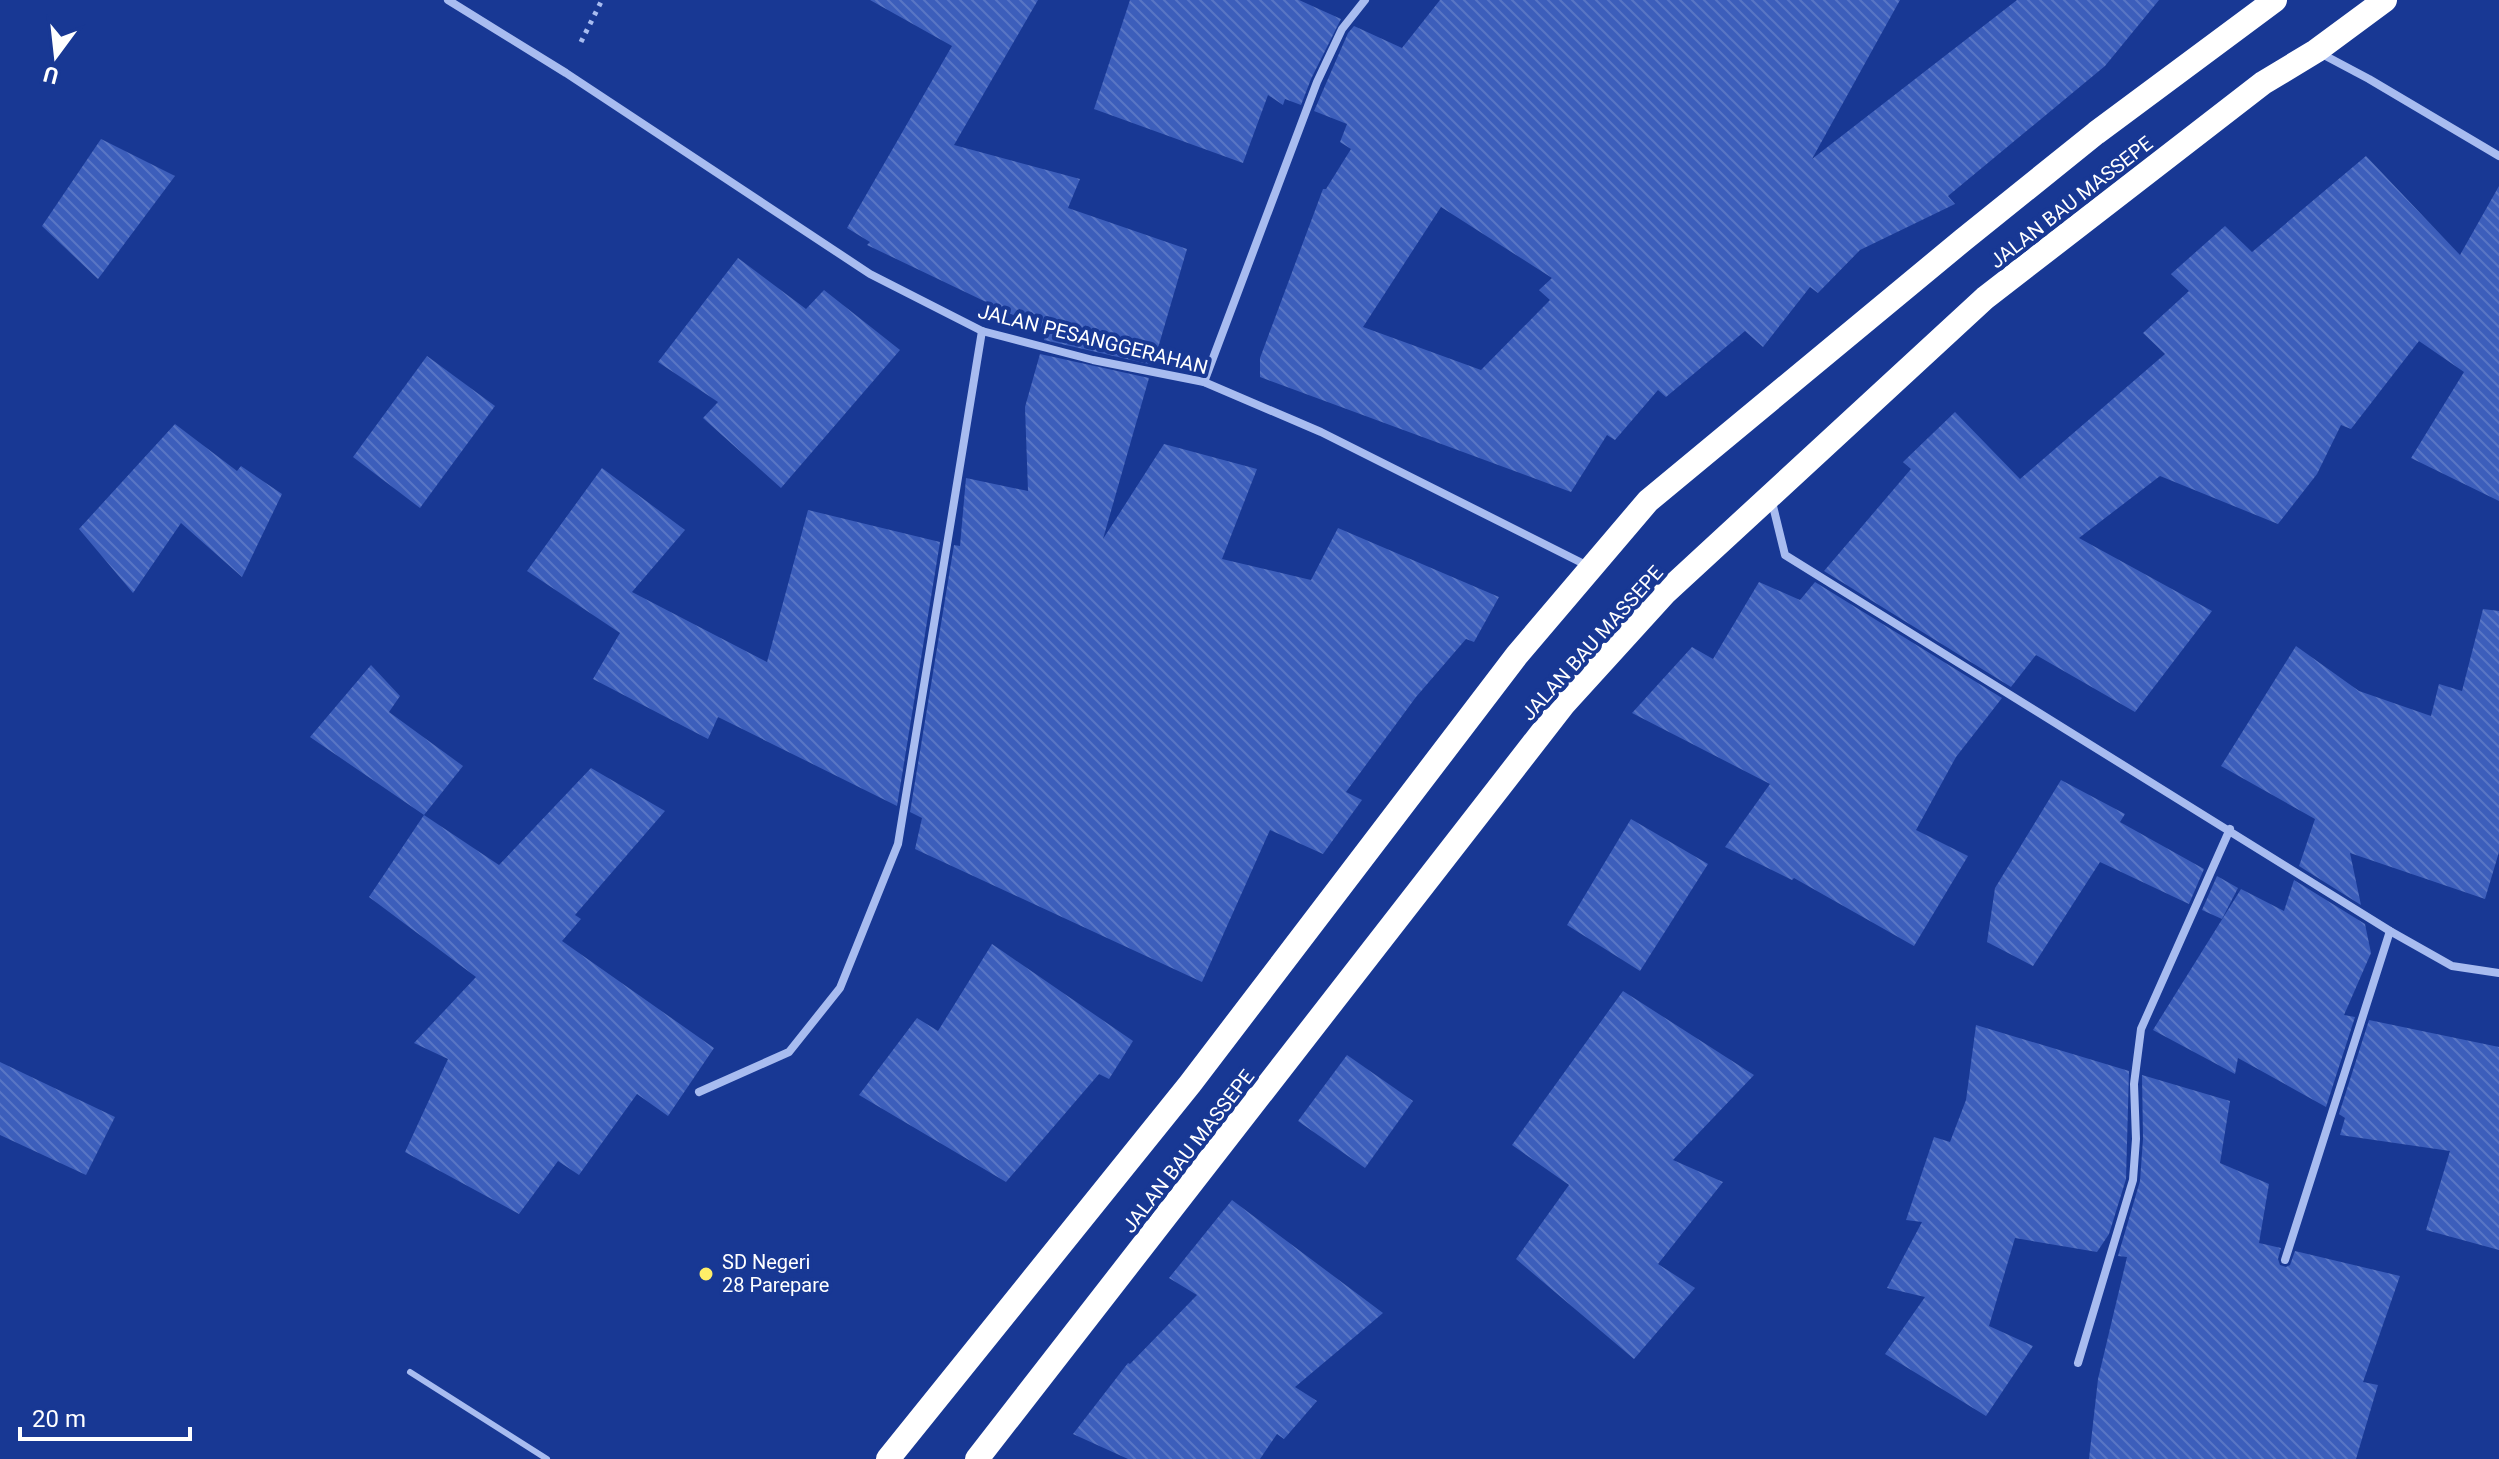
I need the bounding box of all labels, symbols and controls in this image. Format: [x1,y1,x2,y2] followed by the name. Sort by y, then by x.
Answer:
[16,16,96,96] north arrow
[41,61,61,89] text: U
[1985,131,2157,273] street label: JALAN BAU MASSEPE
[976,299,1210,379] street label: JALAN PESANGGERAHAN
[1516,561,1668,725] street label: JALAN BAU MASSEPE
[1117,1065,1259,1237] street label: JALAN BAU MASSEPE
[722,1250,829,1297] place label: SD Negeri 28 Parepare
[697,1265,715,1283] marker: SD Negeri 28 Parepare
[20,1391,190,1441] scale bar
[32,1405,86,1433] text: 20 m

